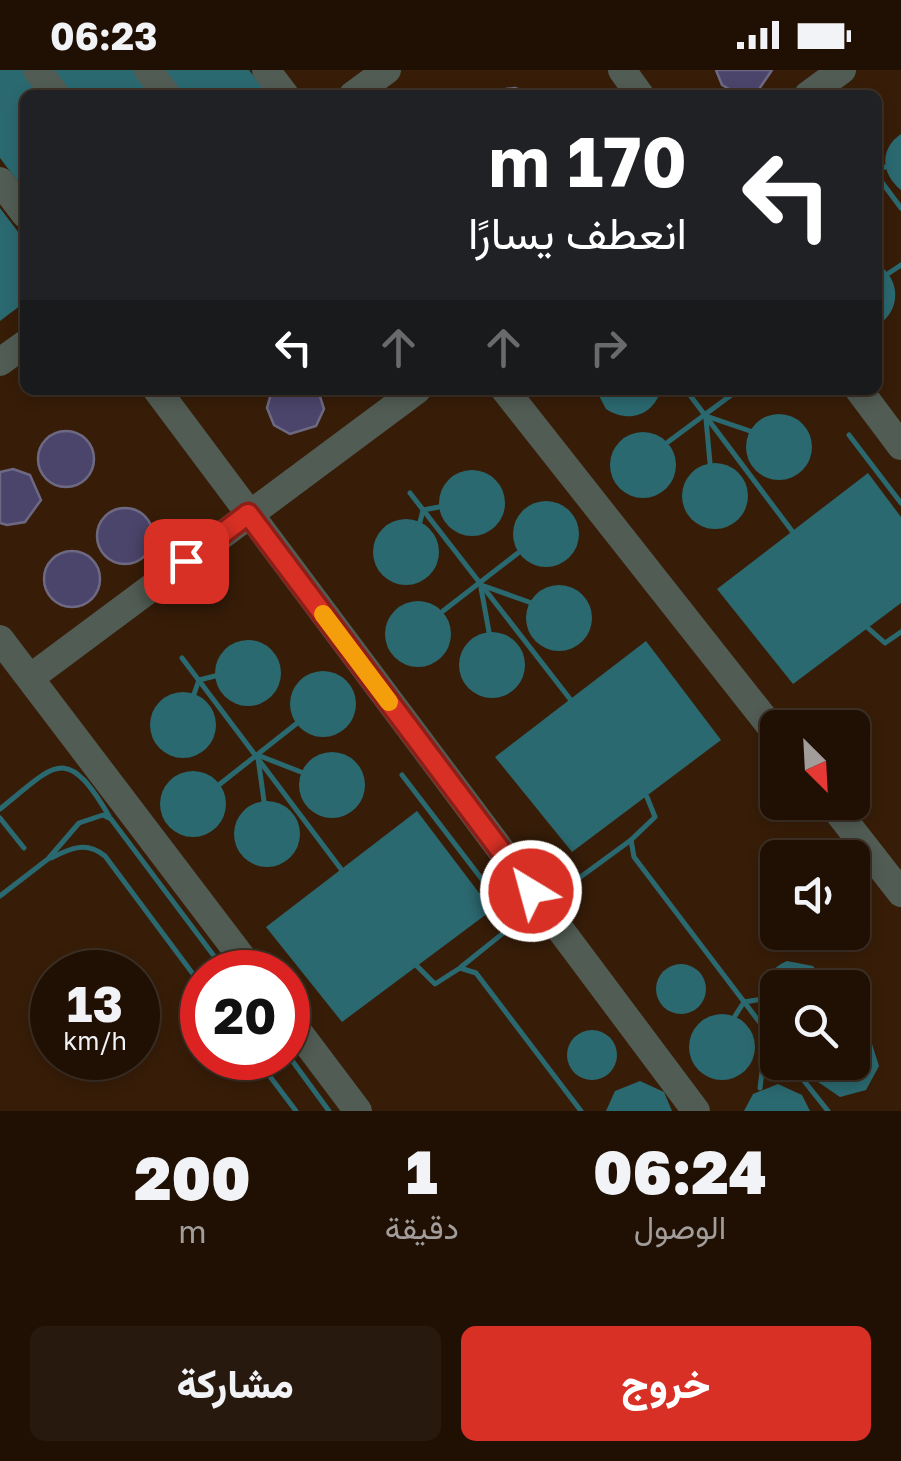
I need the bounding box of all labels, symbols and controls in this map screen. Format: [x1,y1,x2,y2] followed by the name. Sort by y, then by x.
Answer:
[50,13,157,58] text: 06:23
[489,118,687,202] text: 170 m
[722,130,852,260] icon: left
[468,205,687,259] text: انعطف يسارًا
[266,320,321,375] icon: left
[371,320,426,375] icon: ahead
[476,320,531,375] icon: ahead
[581,320,636,375] icon: right
[144,519,229,604] pin
[159,534,214,589] icon: arrive
[760,710,870,820] north arrow
[760,710,870,1080] map controls
[479,839,583,943] position arrow
[760,840,870,950] button: sound
[180,950,310,1080] speed limit sign: 20
[760,970,870,1080] button: search
[67,973,123,1033] text: 13
[63,1025,127,1056] text: km/h
[406,1135,438,1207] text: 1
[593,1135,767,1207] text: 06:24
[134,1141,251,1213] text: 200
[385,1208,459,1246] text: دقيقة
[634,1208,726,1246] text: الوصول
[178,1212,207,1250] text: m
[30,1326,441,1441] button: مشاركة
[461,1326,871,1441] button: خروج

